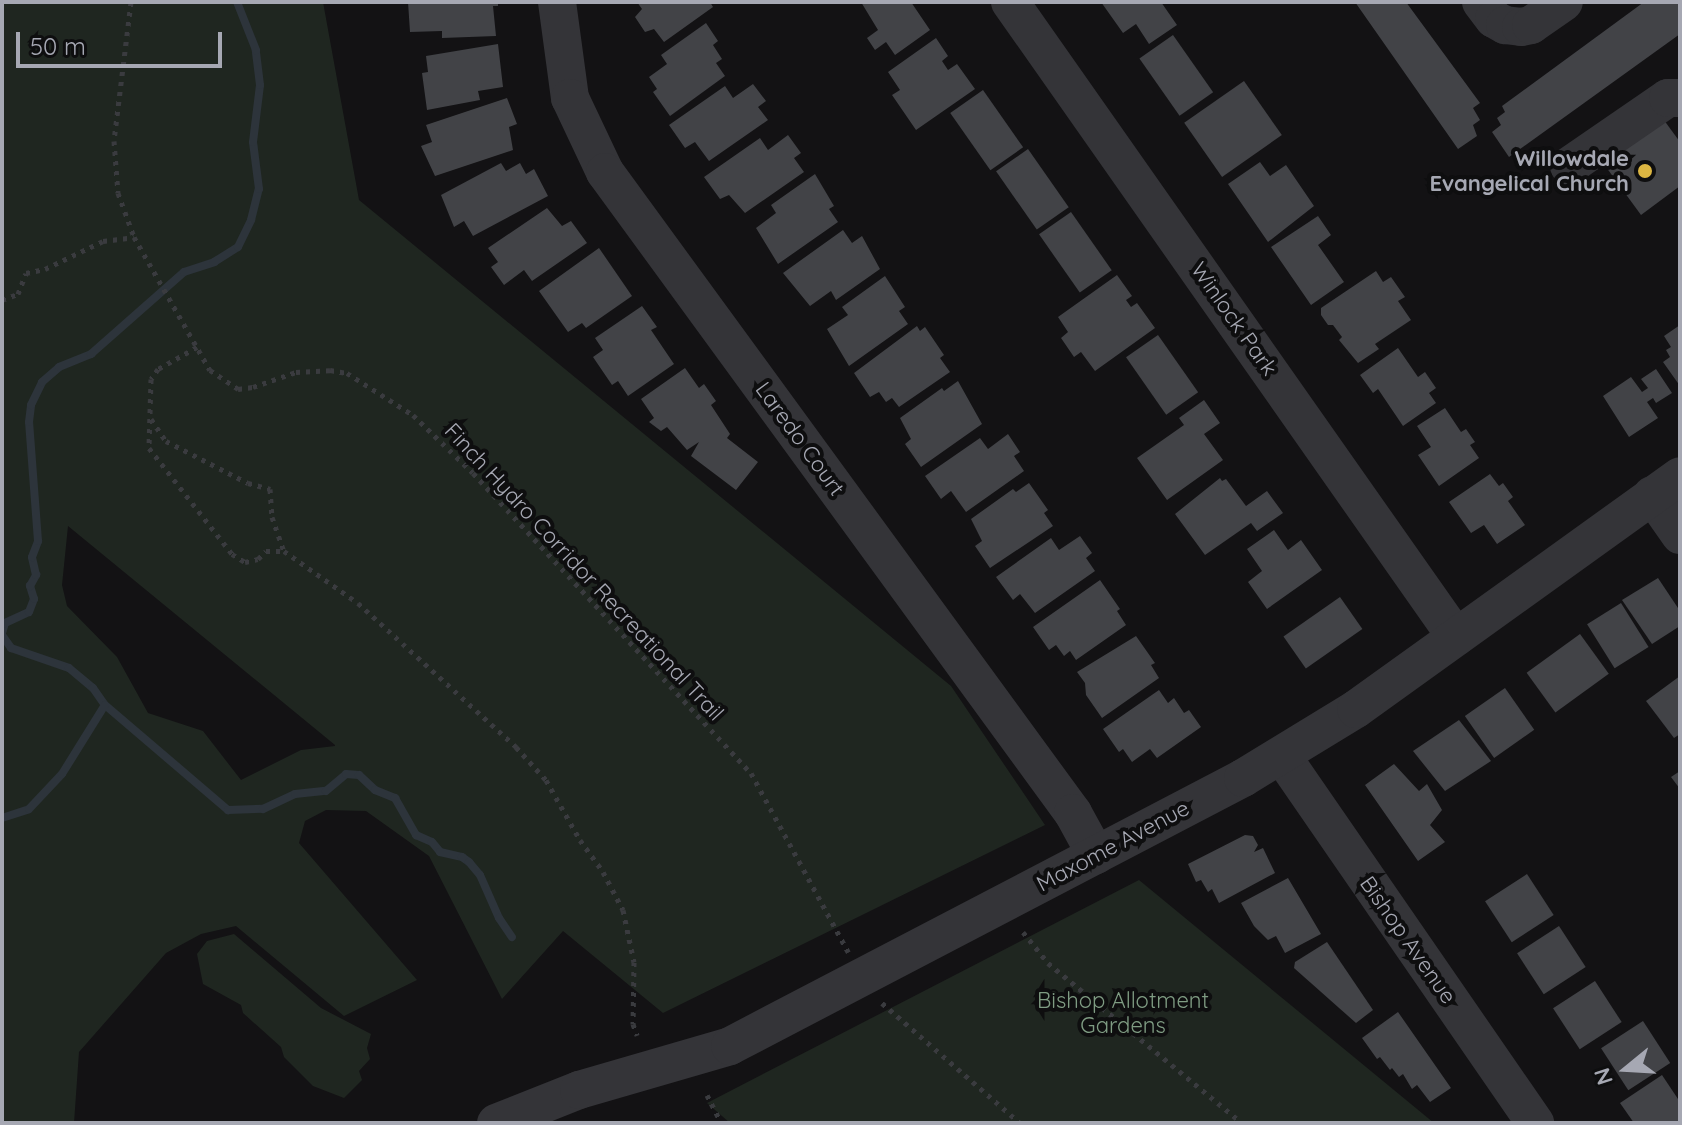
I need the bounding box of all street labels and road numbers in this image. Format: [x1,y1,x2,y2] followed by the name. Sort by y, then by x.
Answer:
[1185,257,1283,381] street label: Winlock Park
[750,377,850,501] street label: Laredo Court
[439,418,729,726] street label: Finch Hydro Corridor Recreational Trail
[1032,795,1194,897] street label: Maxome Avenue
[1354,871,1462,1009] street label: Bishop Avenue

